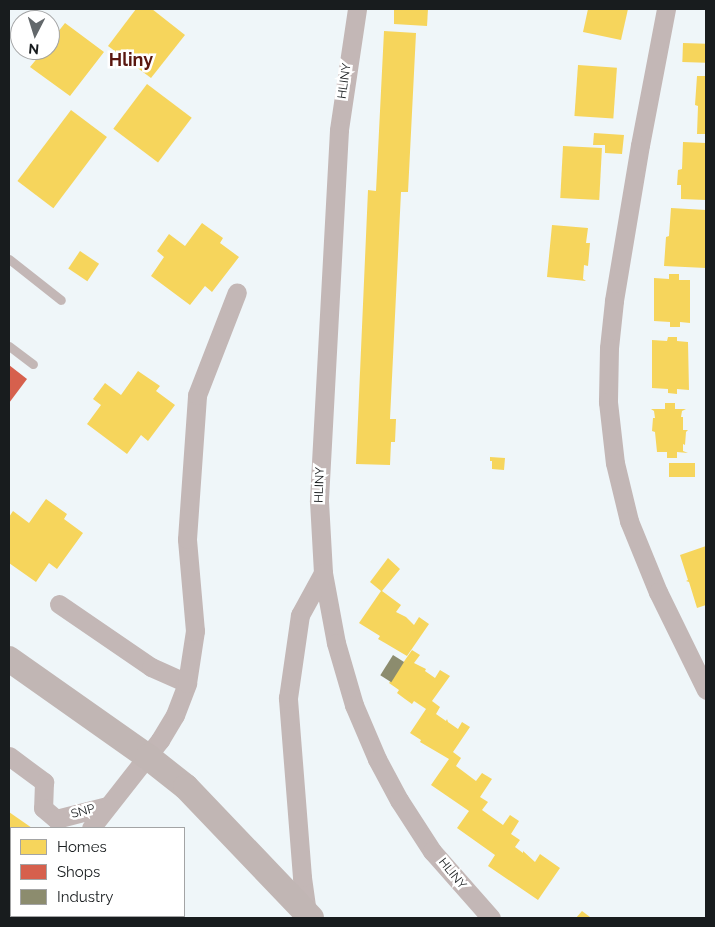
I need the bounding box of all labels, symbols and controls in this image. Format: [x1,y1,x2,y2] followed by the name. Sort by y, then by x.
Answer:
[10,10,60,60] north arrow
[28,41,40,57] text: N
[109,49,153,71] district label: Hliny
[335,62,355,100] street label: HLINY
[312,467,328,503] street label: HLINY
[70,802,96,822] street label: SNP
[10,827,185,917] legend
[57,838,107,856] text: Homes
[435,856,469,892] street label: HLINY
[57,863,100,881] text: Shops
[57,888,113,906] text: Industry

